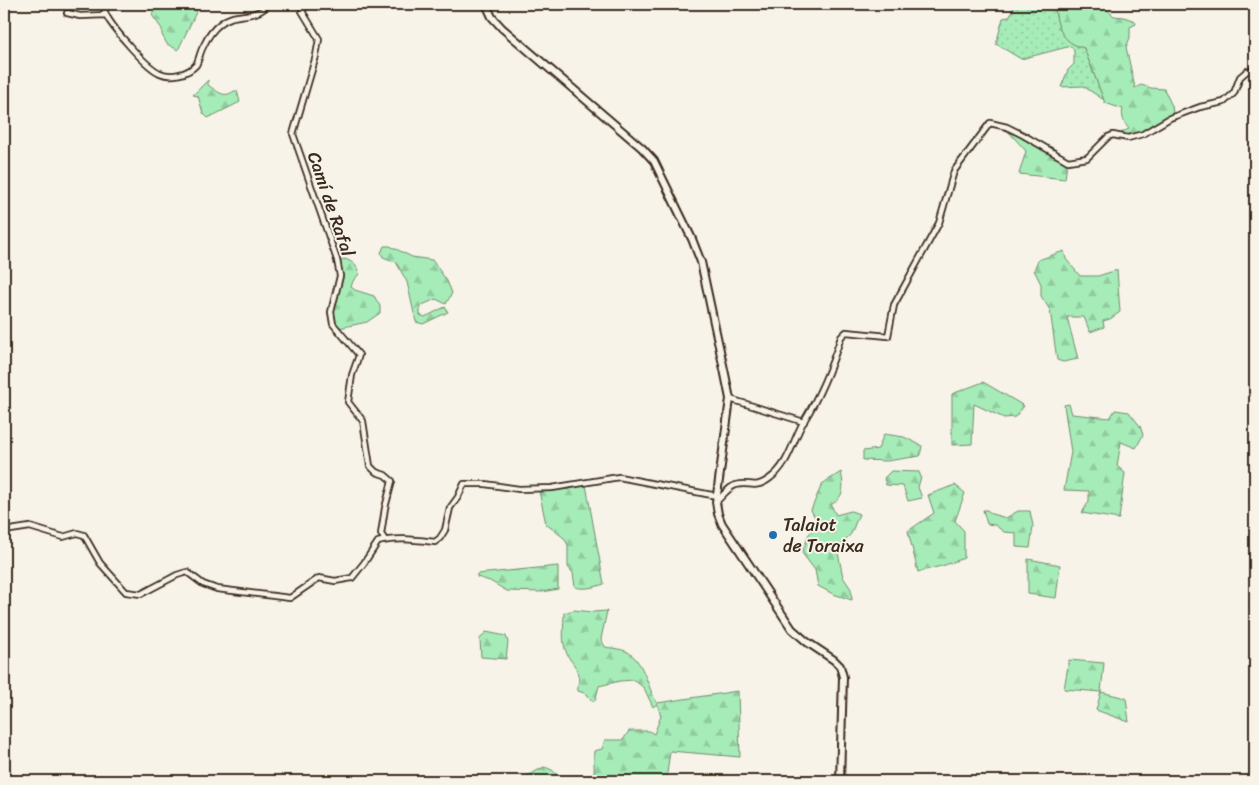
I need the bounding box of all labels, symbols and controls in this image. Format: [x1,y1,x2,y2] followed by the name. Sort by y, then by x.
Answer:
[298,147,364,262] street label: Camí de Rafal
[783,509,865,562] place label: Talaiot de Toraixa
[767,529,779,541] marker: Talaiot de Toraixa

